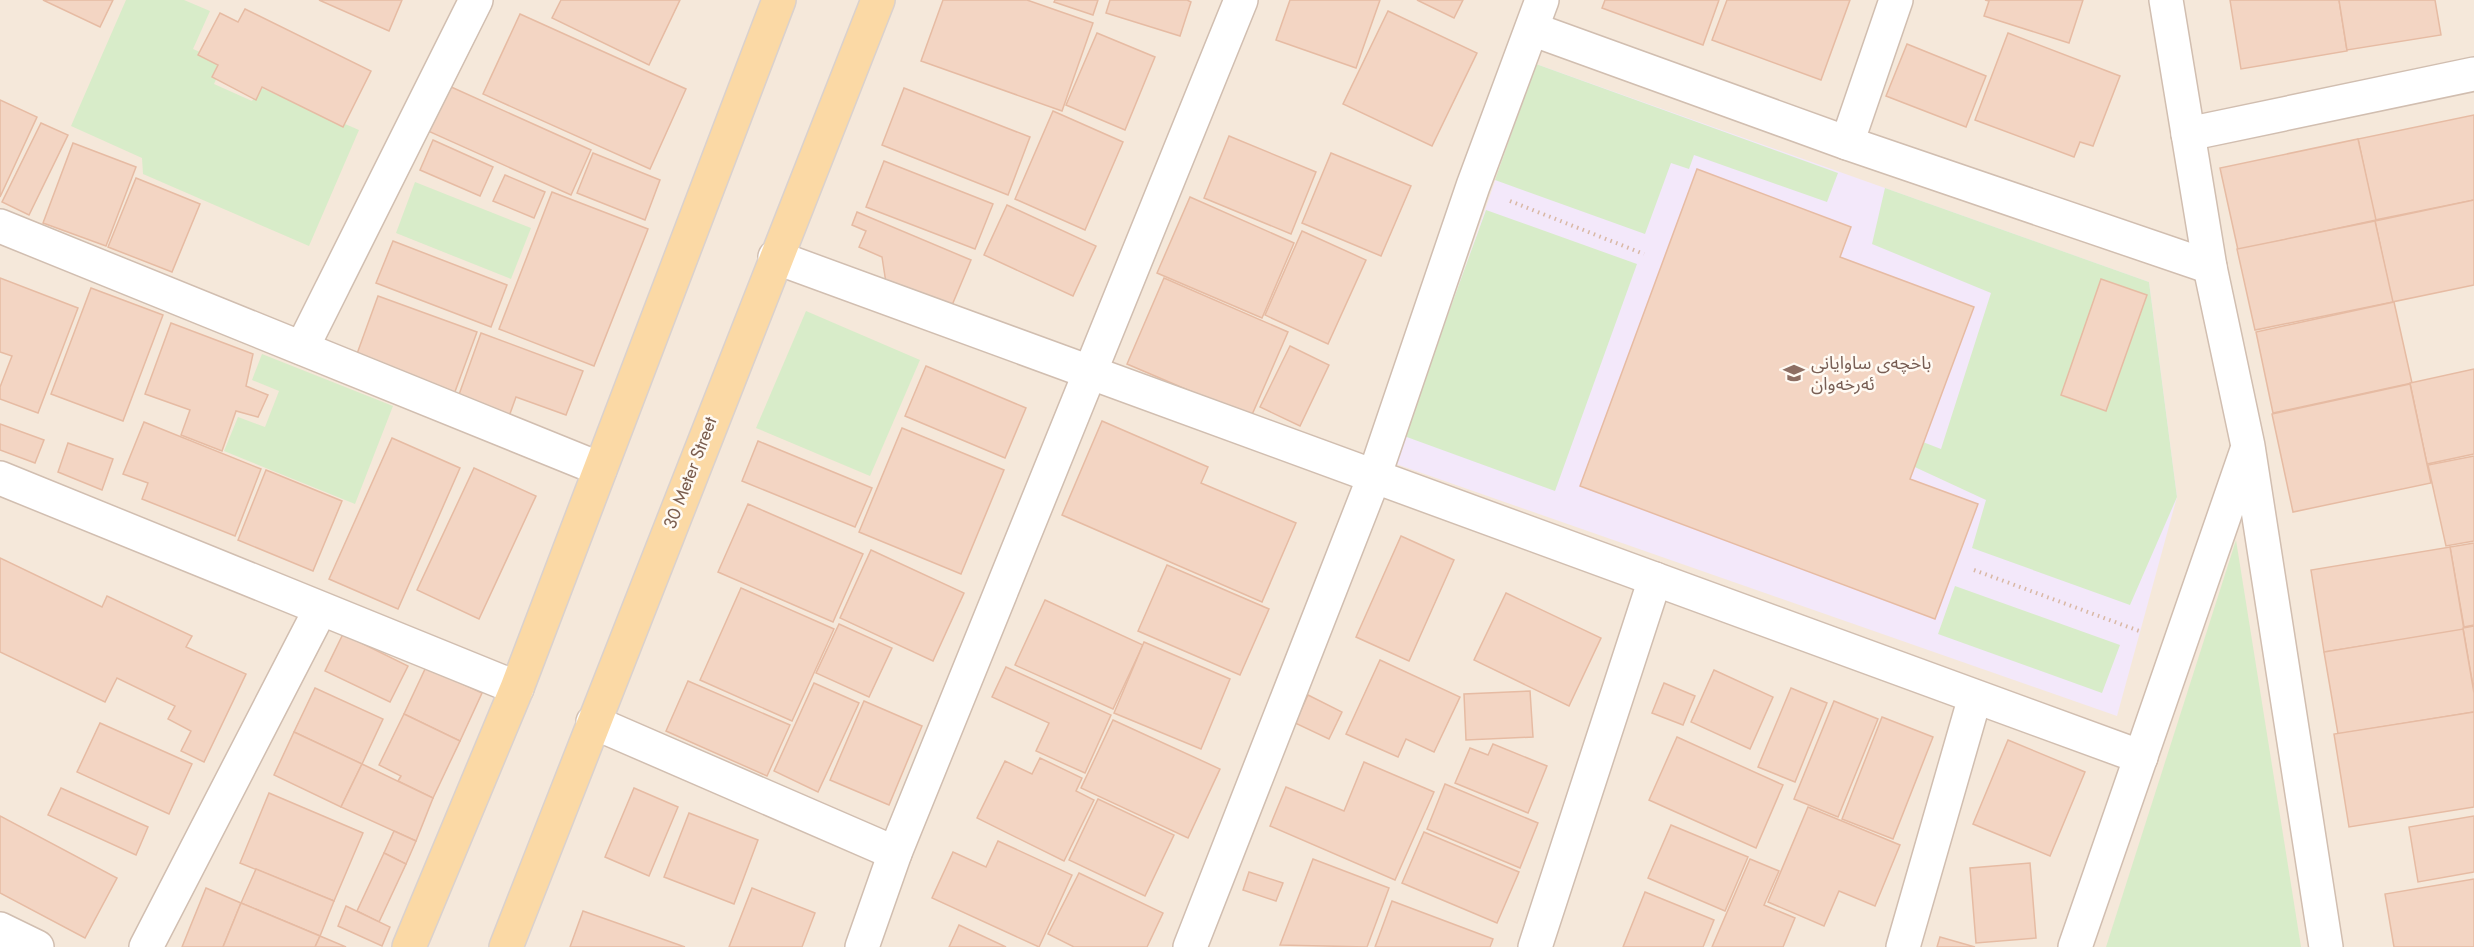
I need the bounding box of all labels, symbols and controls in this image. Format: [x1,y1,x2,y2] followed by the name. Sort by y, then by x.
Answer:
[1811,350,1931,397] place label: باخچەی ساوایانی ئەرخەوان
[1782,361,1806,385] school or university icon: باخچەی ساوایانی ئەرخەوان
[657,413,724,533] street label: 30 Meter Street

